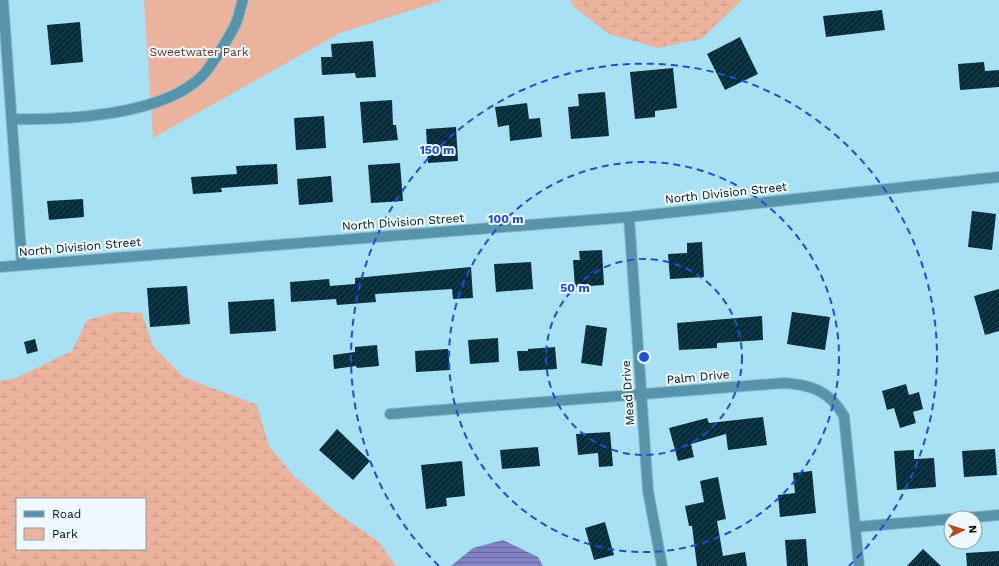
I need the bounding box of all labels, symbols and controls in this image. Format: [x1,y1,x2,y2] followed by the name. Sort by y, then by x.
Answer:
[149,45,249,59] park label: Sweetwater Park
[420,143,454,157] text: 150 m
[664,180,788,206] street label: North Division Street
[341,211,465,233] street label: North Division Street
[488,212,524,226] text: 100 m
[18,235,142,259] street label: North Division Street
[560,281,590,295] text: 50 m
[637,350,651,364] centre of rings
[619,360,637,426] street label: Mead Drive
[666,367,730,387] street label: Palm Drive
[16,498,146,550] legend
[52,507,81,521] text: Road
[943,510,983,550] north arrow
[966,525,979,534] text: N
[52,527,78,541] text: Park

